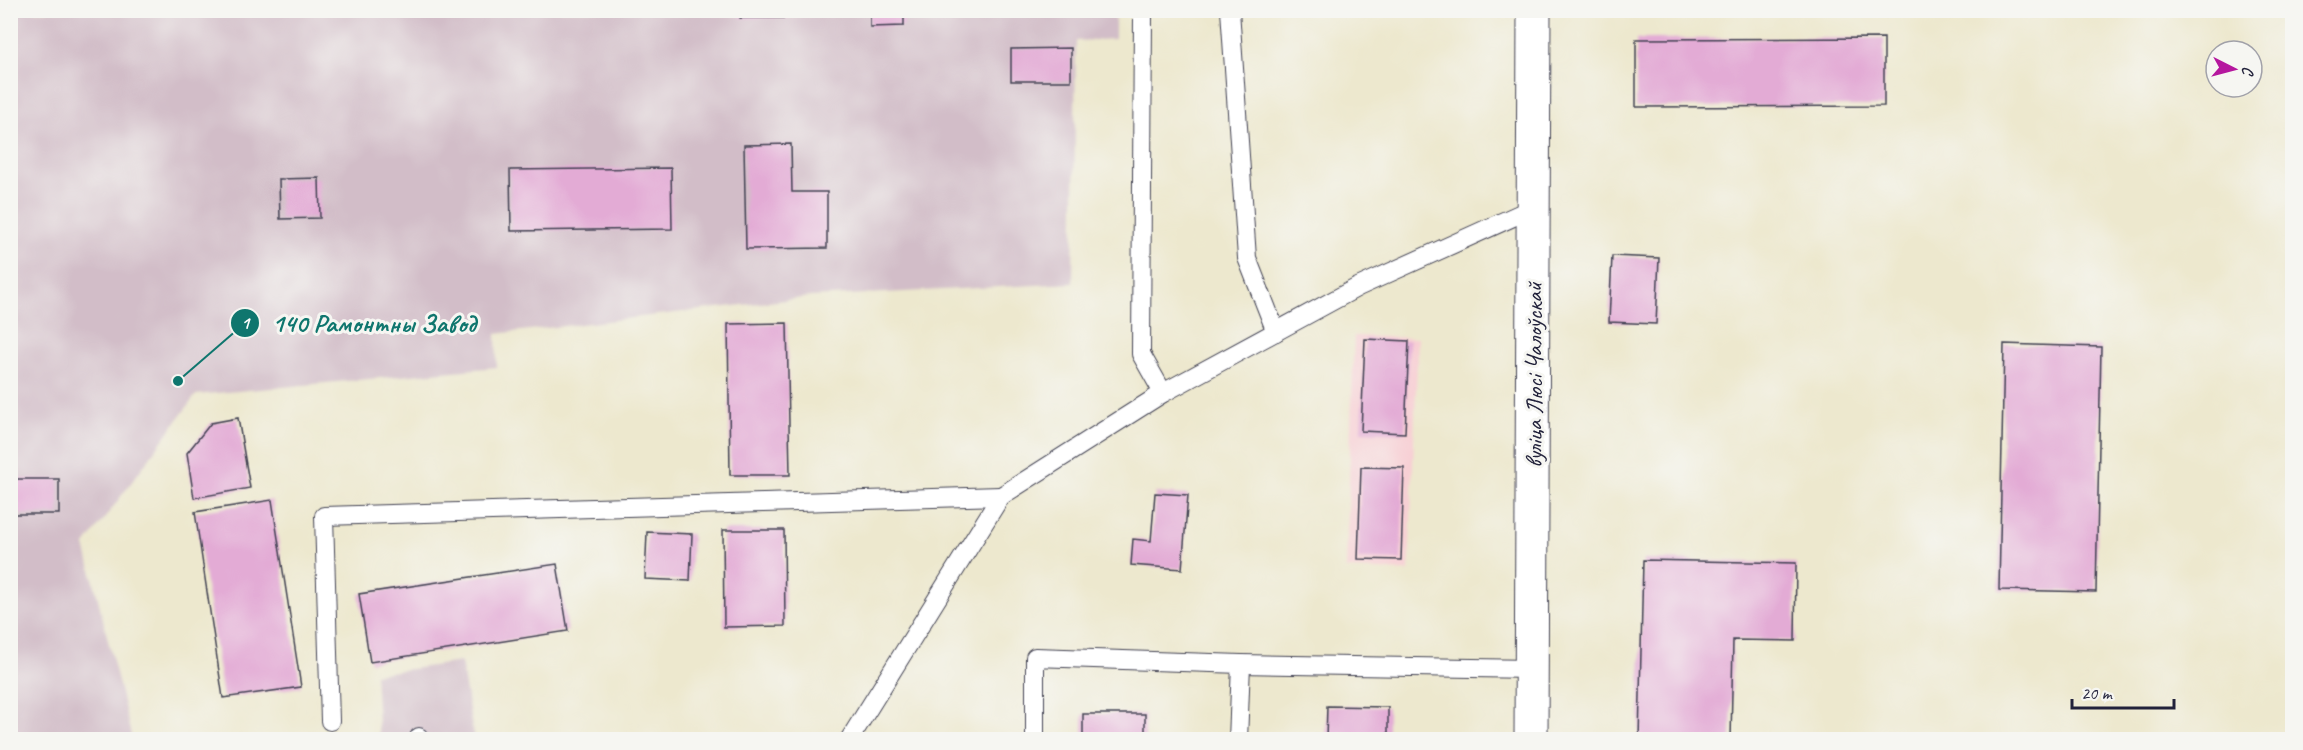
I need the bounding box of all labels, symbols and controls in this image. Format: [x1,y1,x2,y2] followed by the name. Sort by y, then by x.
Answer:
[2204,39,2264,99] north arrow
[2237,66,2258,78] text: С
[1519,280,1549,468] street label: вуліца Люсі Чалоўскай
[230,301,488,345] callout: 140 Рамонтны Завод
[272,307,479,340] text: 140 Рамонтны Завод
[241,312,251,334] text: 1
[2072,672,2174,710] scale bar
[2081,682,2114,704] text: 20 m

